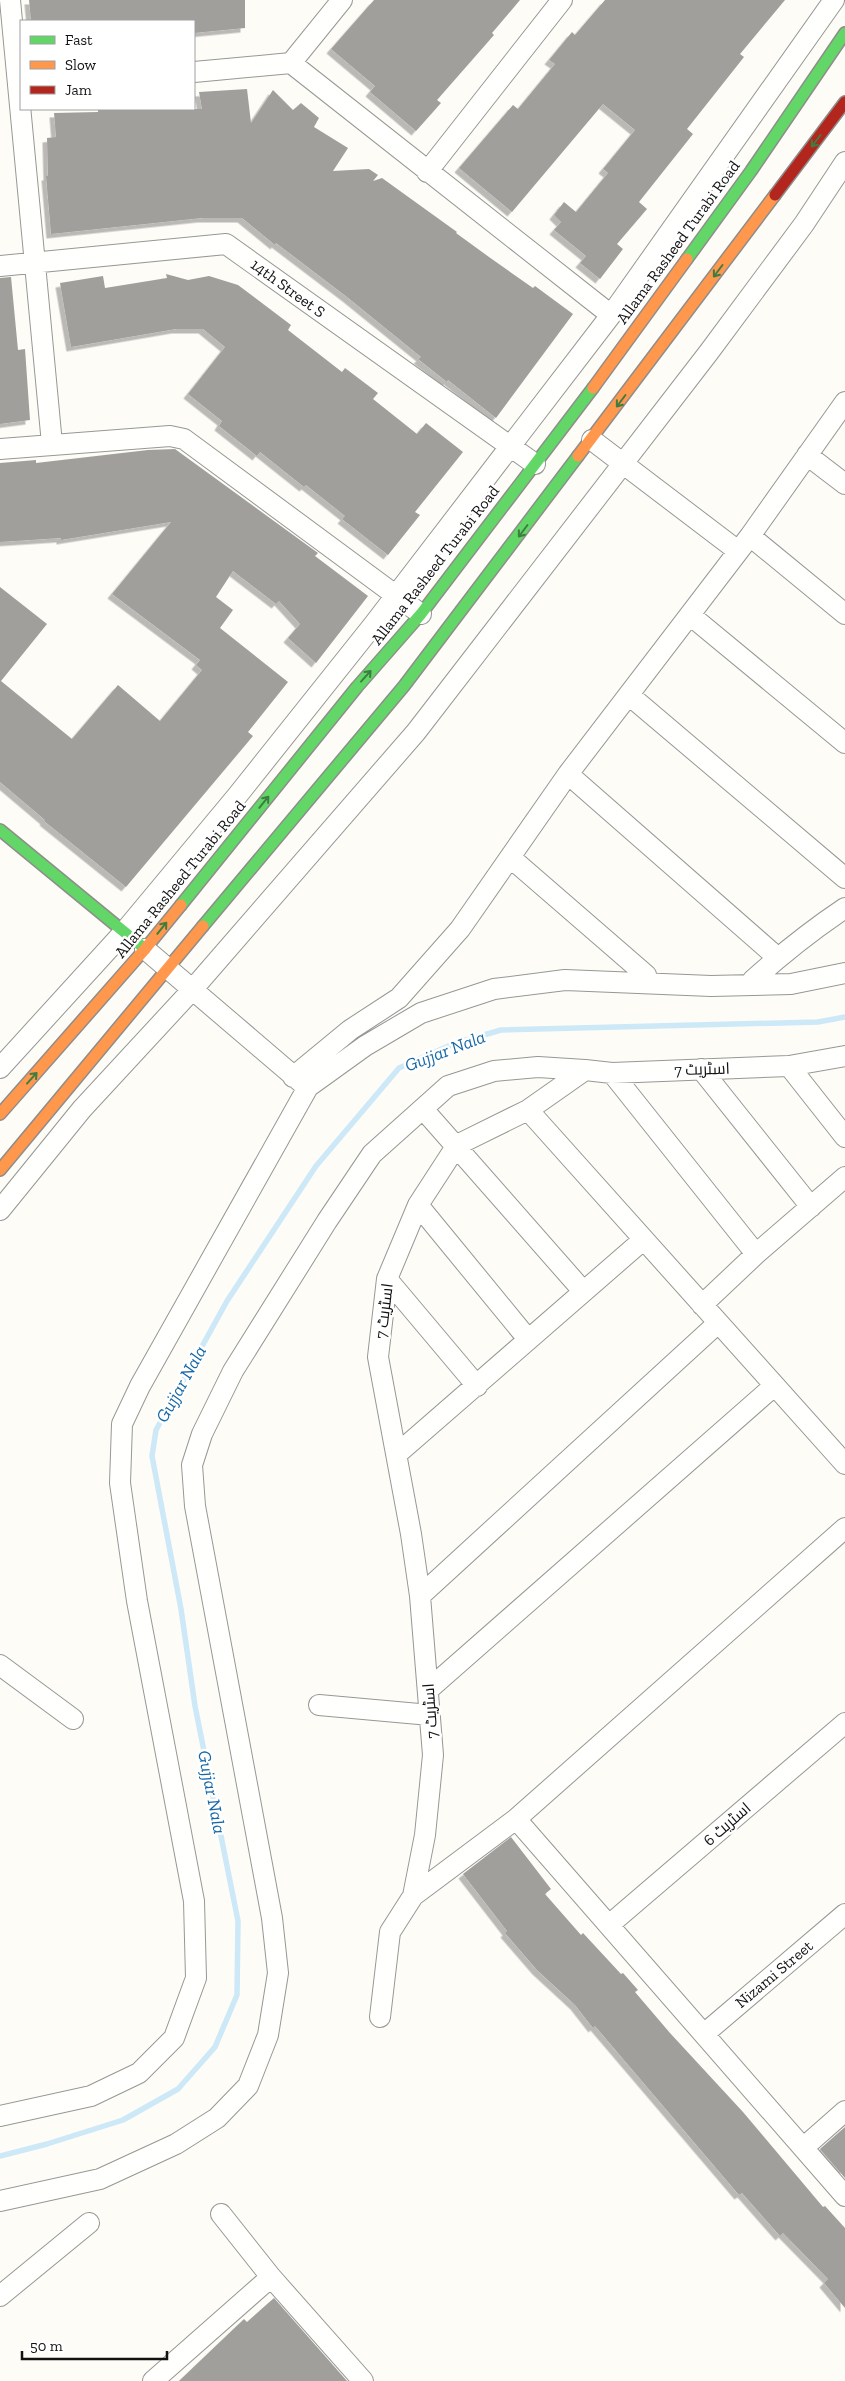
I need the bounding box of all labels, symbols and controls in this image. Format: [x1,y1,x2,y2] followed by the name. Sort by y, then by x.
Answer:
[20,20,195,110] legend
[65,31,93,49] text: Fast
[65,56,97,74] text: Slow
[65,81,92,99] text: Jam
[811,134,821,148] one-way arrow
[612,157,744,327] street label: Allama Rasheed Turabi Road
[247,255,329,321] street label: 14th Street S
[713,264,724,277] one-way arrow
[616,394,626,408] one-way arrow
[367,481,503,648] street label: Allama Rasheed Turabi Road
[517,524,528,537] one-way arrow
[361,670,372,683] one-way arrow
[111,796,249,961] street label: Allama Rasheed Turabi Road
[258,796,269,809] one-way arrow
[156,922,167,935] one-way arrow
[402,1026,488,1076] water label: Gujjar Nala
[674,1059,730,1079] street label: اسٹریٹ 7
[27,1071,38,1084] one-way arrow
[371,1282,397,1340] street label: اسٹریٹ 7
[151,1342,211,1426] water label: Gujjar Nala
[419,1683,441,1739] street label: اسٹریٹ 7
[193,1748,231,1836] water label: Gujjar Nala
[699,1798,755,1850] street label: اسٹریٹ 6
[731,1936,817,2012] street label: Nizami Street
[22,2328,168,2360] scale bar
[30,2337,63,2355] text: 50 m

